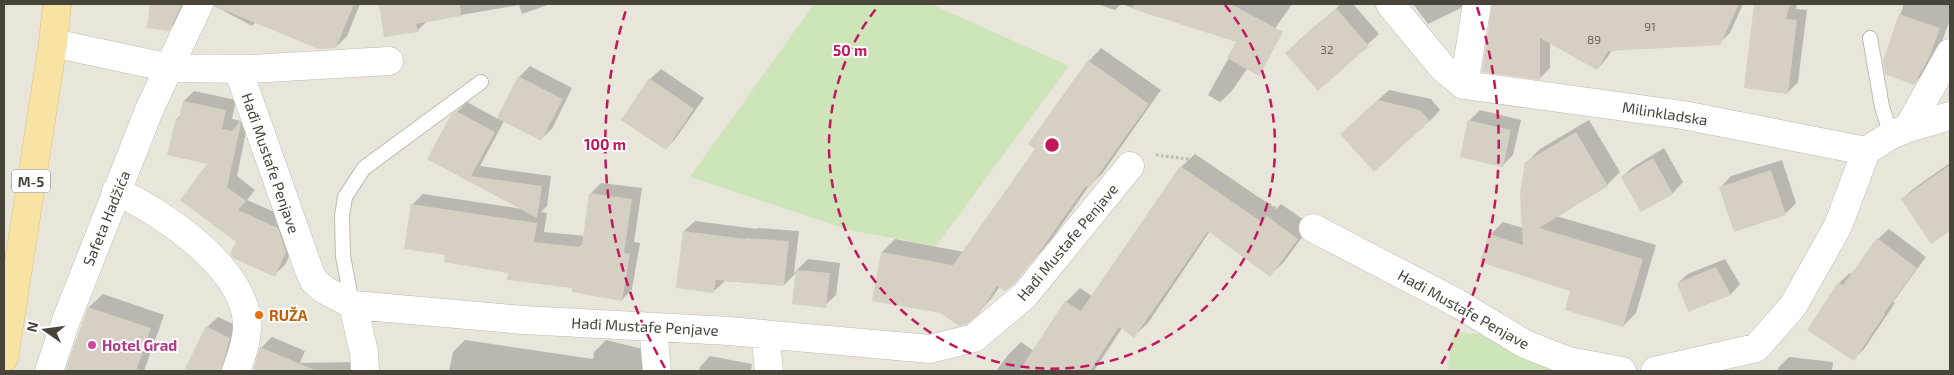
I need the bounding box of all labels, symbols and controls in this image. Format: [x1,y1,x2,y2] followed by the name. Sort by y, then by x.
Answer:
[1644,19,1656,33] house number: 91
[1587,32,1601,46] house number: 89
[833,41,867,59] text: 50 m
[1320,42,1334,56] house number: 32
[238,90,304,236] street label: Hađi Mustafe Penjave
[1621,97,1709,129] street label: Milinkladska
[584,135,626,153] text: 100 m
[1043,136,1061,154] centre of rings
[79,168,133,268] street label: Safeta Hadžića
[12,170,50,192] road number: M-5
[1013,180,1122,305] street label: Hađi Mustafe Penjave
[1395,265,1533,354] street label: Hađi Mustafe Penjave
[20,305,70,355] north arrow
[269,306,308,324] place label: RUŽA
[253,309,265,321] marker: RUŽA
[571,313,719,340] street label: Hađi Mustafe Penjave
[22,320,41,334] text: N
[102,336,177,354] place label: Hotel Grad
[86,339,98,351] marker: Hotel Grad

